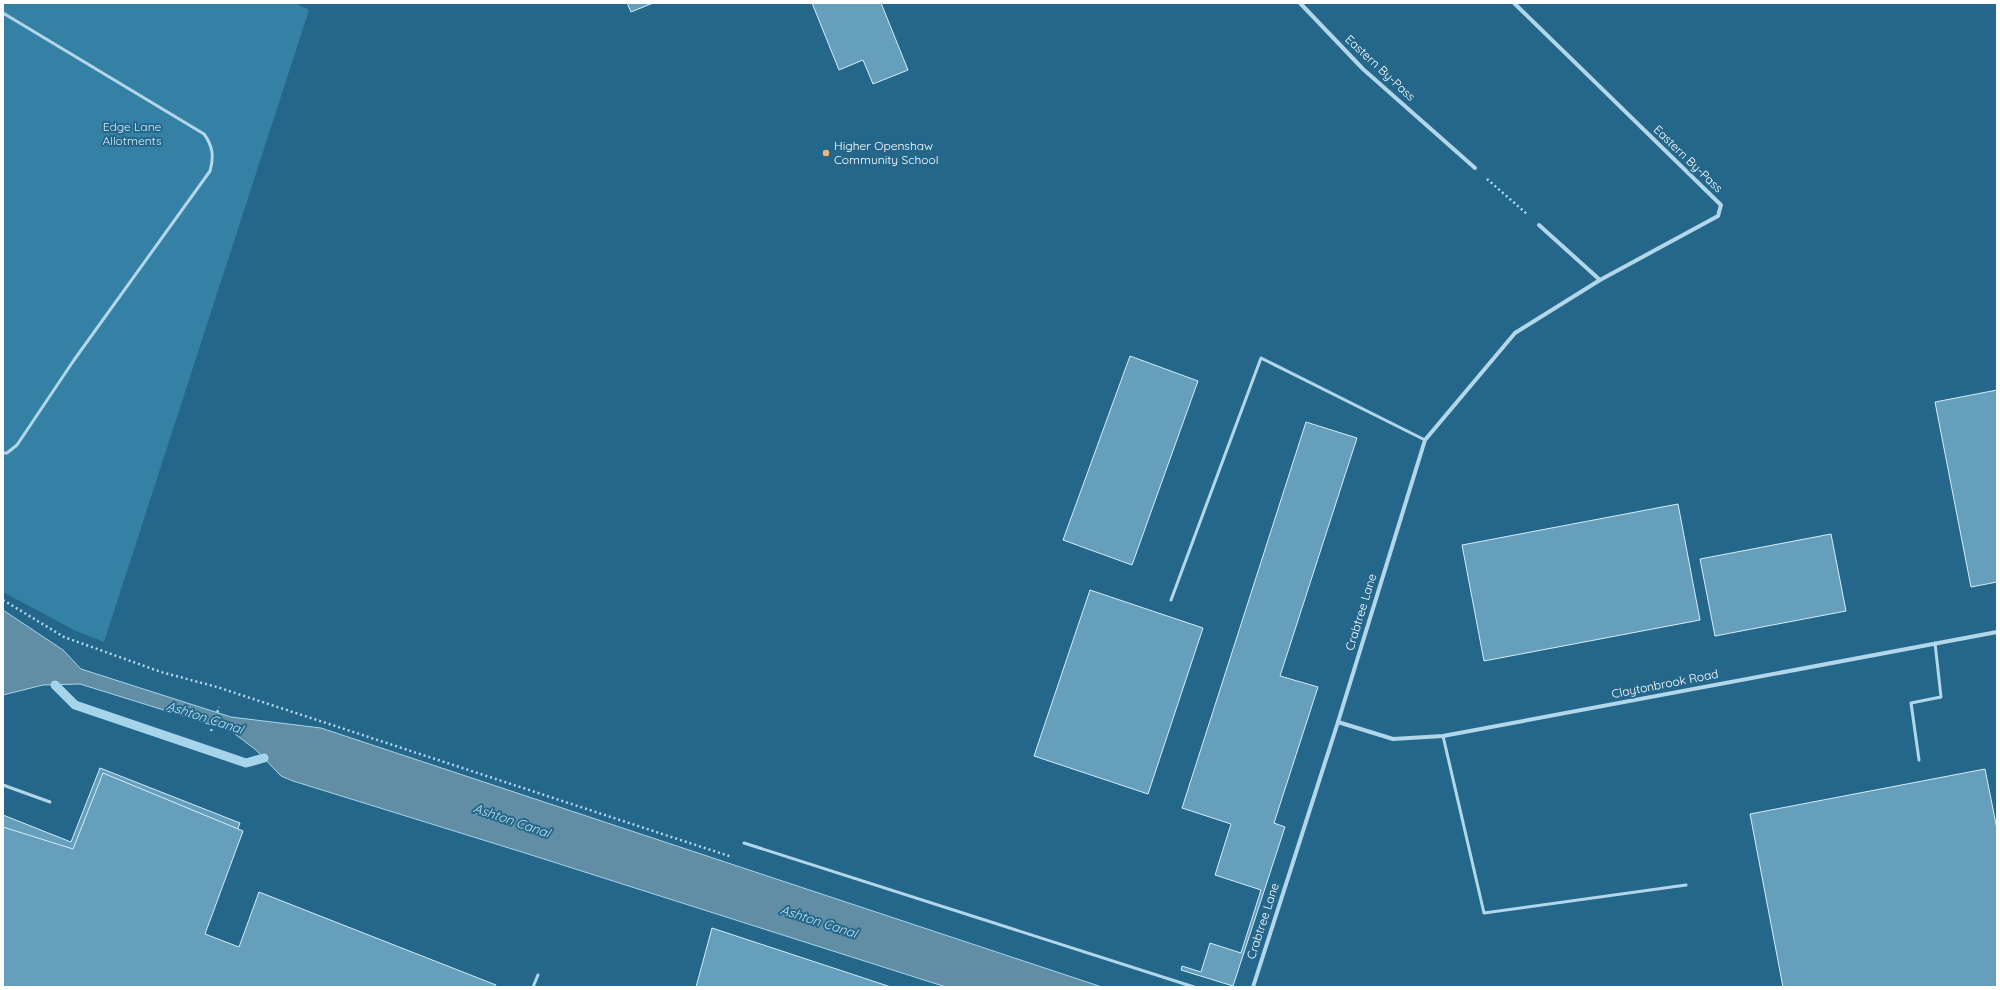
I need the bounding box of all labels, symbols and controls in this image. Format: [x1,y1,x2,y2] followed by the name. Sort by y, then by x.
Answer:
[1342,31,1419,104] street label: Eastern By-Pass
[102,119,162,148] park label: Edge Lane Allotments
[1651,122,1726,196] street label: Eastern By-Pass
[834,138,939,167] place label: Higher Openshaw Community School
[821,148,831,158] marker: Higher Openshaw Community School
[1342,571,1379,652] street label: Crabtree Lane
[1610,666,1720,701] street label: Claytonbrook Road
[165,697,247,738] water label: Ashton Canal
[472,799,554,841] water label: Ashton Canal
[1243,881,1282,961] street label: Crabtree Lane
[779,901,861,942] water label: Ashton Canal

